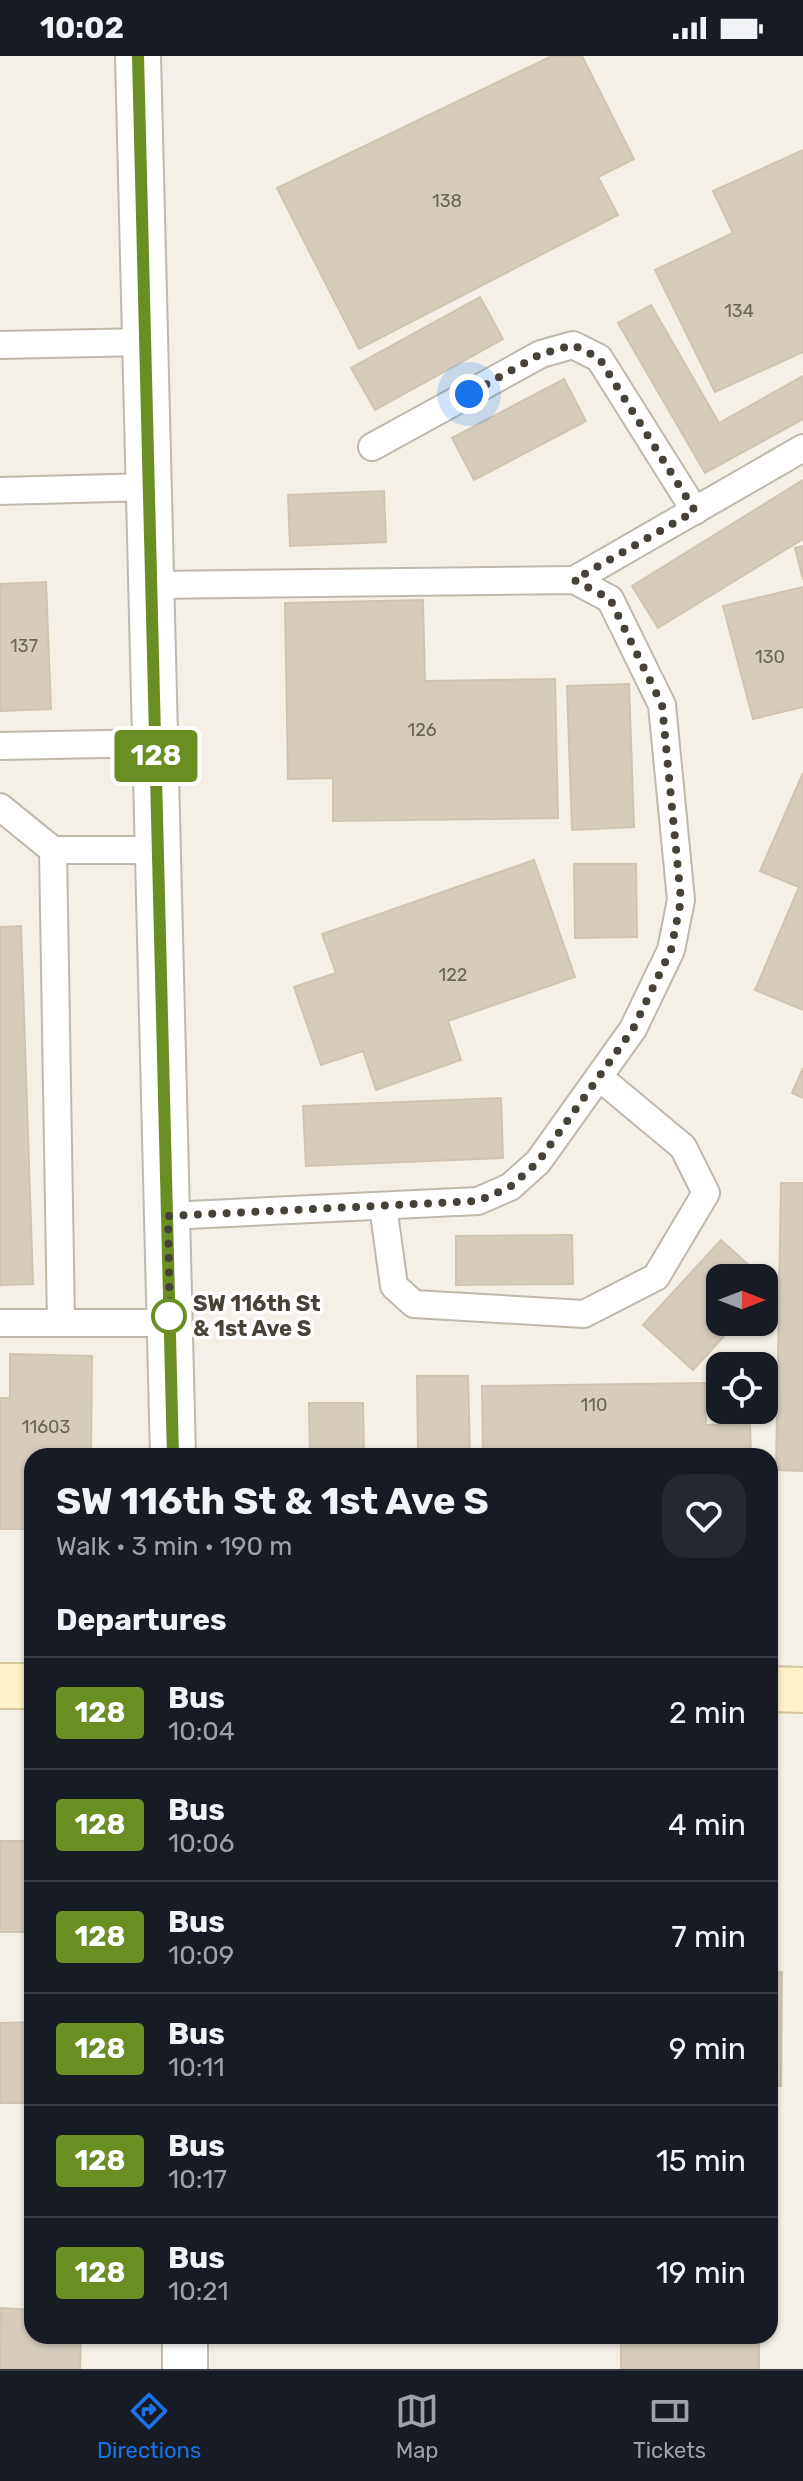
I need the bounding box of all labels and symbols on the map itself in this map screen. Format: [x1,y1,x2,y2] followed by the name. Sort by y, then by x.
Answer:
[432,190,462,212] house number: 138
[724,300,754,322] house number: 134
[449,374,489,414] your location
[10,635,38,657] house number: 137
[755,646,785,668] house number: 130
[407,719,437,741] house number: 126
[110,730,202,782] line badge: 128
[439,964,467,986] house number: 122
[706,1264,778,1336] north arrow
[193,1290,321,1342] place label: SW 116th St & 1st Ave S
[152,1299,186,1333] marker: SW 116th St & 1st Ave S
[581,1394,607,1416] house number: 110
[22,1416,70,1438] house number: 11603

